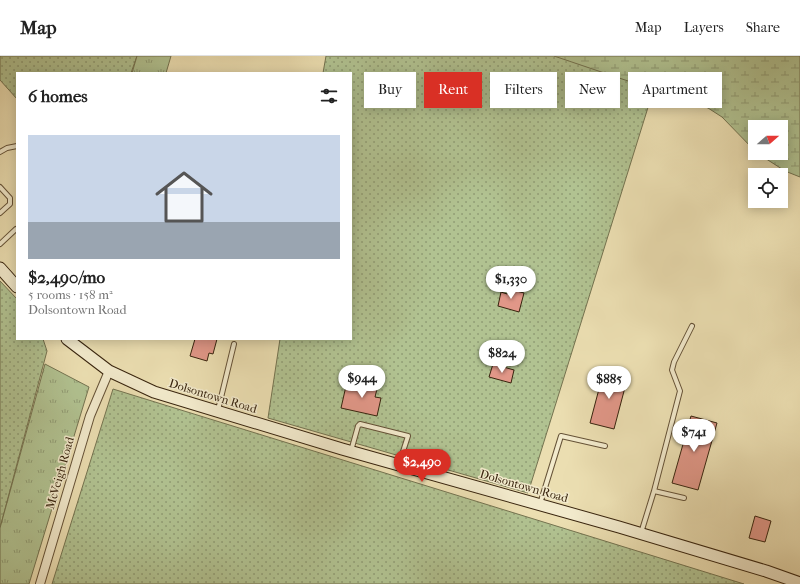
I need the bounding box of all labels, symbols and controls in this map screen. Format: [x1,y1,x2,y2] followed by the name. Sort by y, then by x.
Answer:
[20,17,56,39] text: Map
[635,19,662,36] text: Map
[684,19,724,36] text: Layers
[746,19,780,36] text: Share
[364,72,416,108] chip: Buy
[424,72,482,108] chip: Rent
[490,72,557,108] chip: Filters
[565,72,620,108] chip: New
[628,72,722,108] chip: Apartment
[318,85,340,107] icon: filters
[28,86,88,106] text: 6 homes
[748,120,788,160] north arrow
[748,120,788,208] map controls
[148,161,220,233] icon: home
[748,168,788,208] button: locate
[478,266,544,300] pin: $1,330
[28,267,105,287] text: $2,490/mo
[495,271,527,286] text: $1,330
[28,287,113,302] text: 5 rooms · 158 m²
[28,302,127,317] text: Dolsontown Road
[478,340,526,374] pin: $824
[488,345,516,360] text: $824
[338,365,386,399] pin: $944
[585,366,633,400] pin: $885
[347,370,377,385] text: $944
[596,371,622,386] text: $885
[167,376,259,416] street label: Dolsontown Road
[670,419,718,453] pin: $741
[681,424,707,439] text: $741
[43,435,77,511] street label: McVeigh Road
[389,449,455,483] pin: $2,490
[403,454,441,469] text: $2,490
[478,467,570,505] street label: Dolsontown Road

